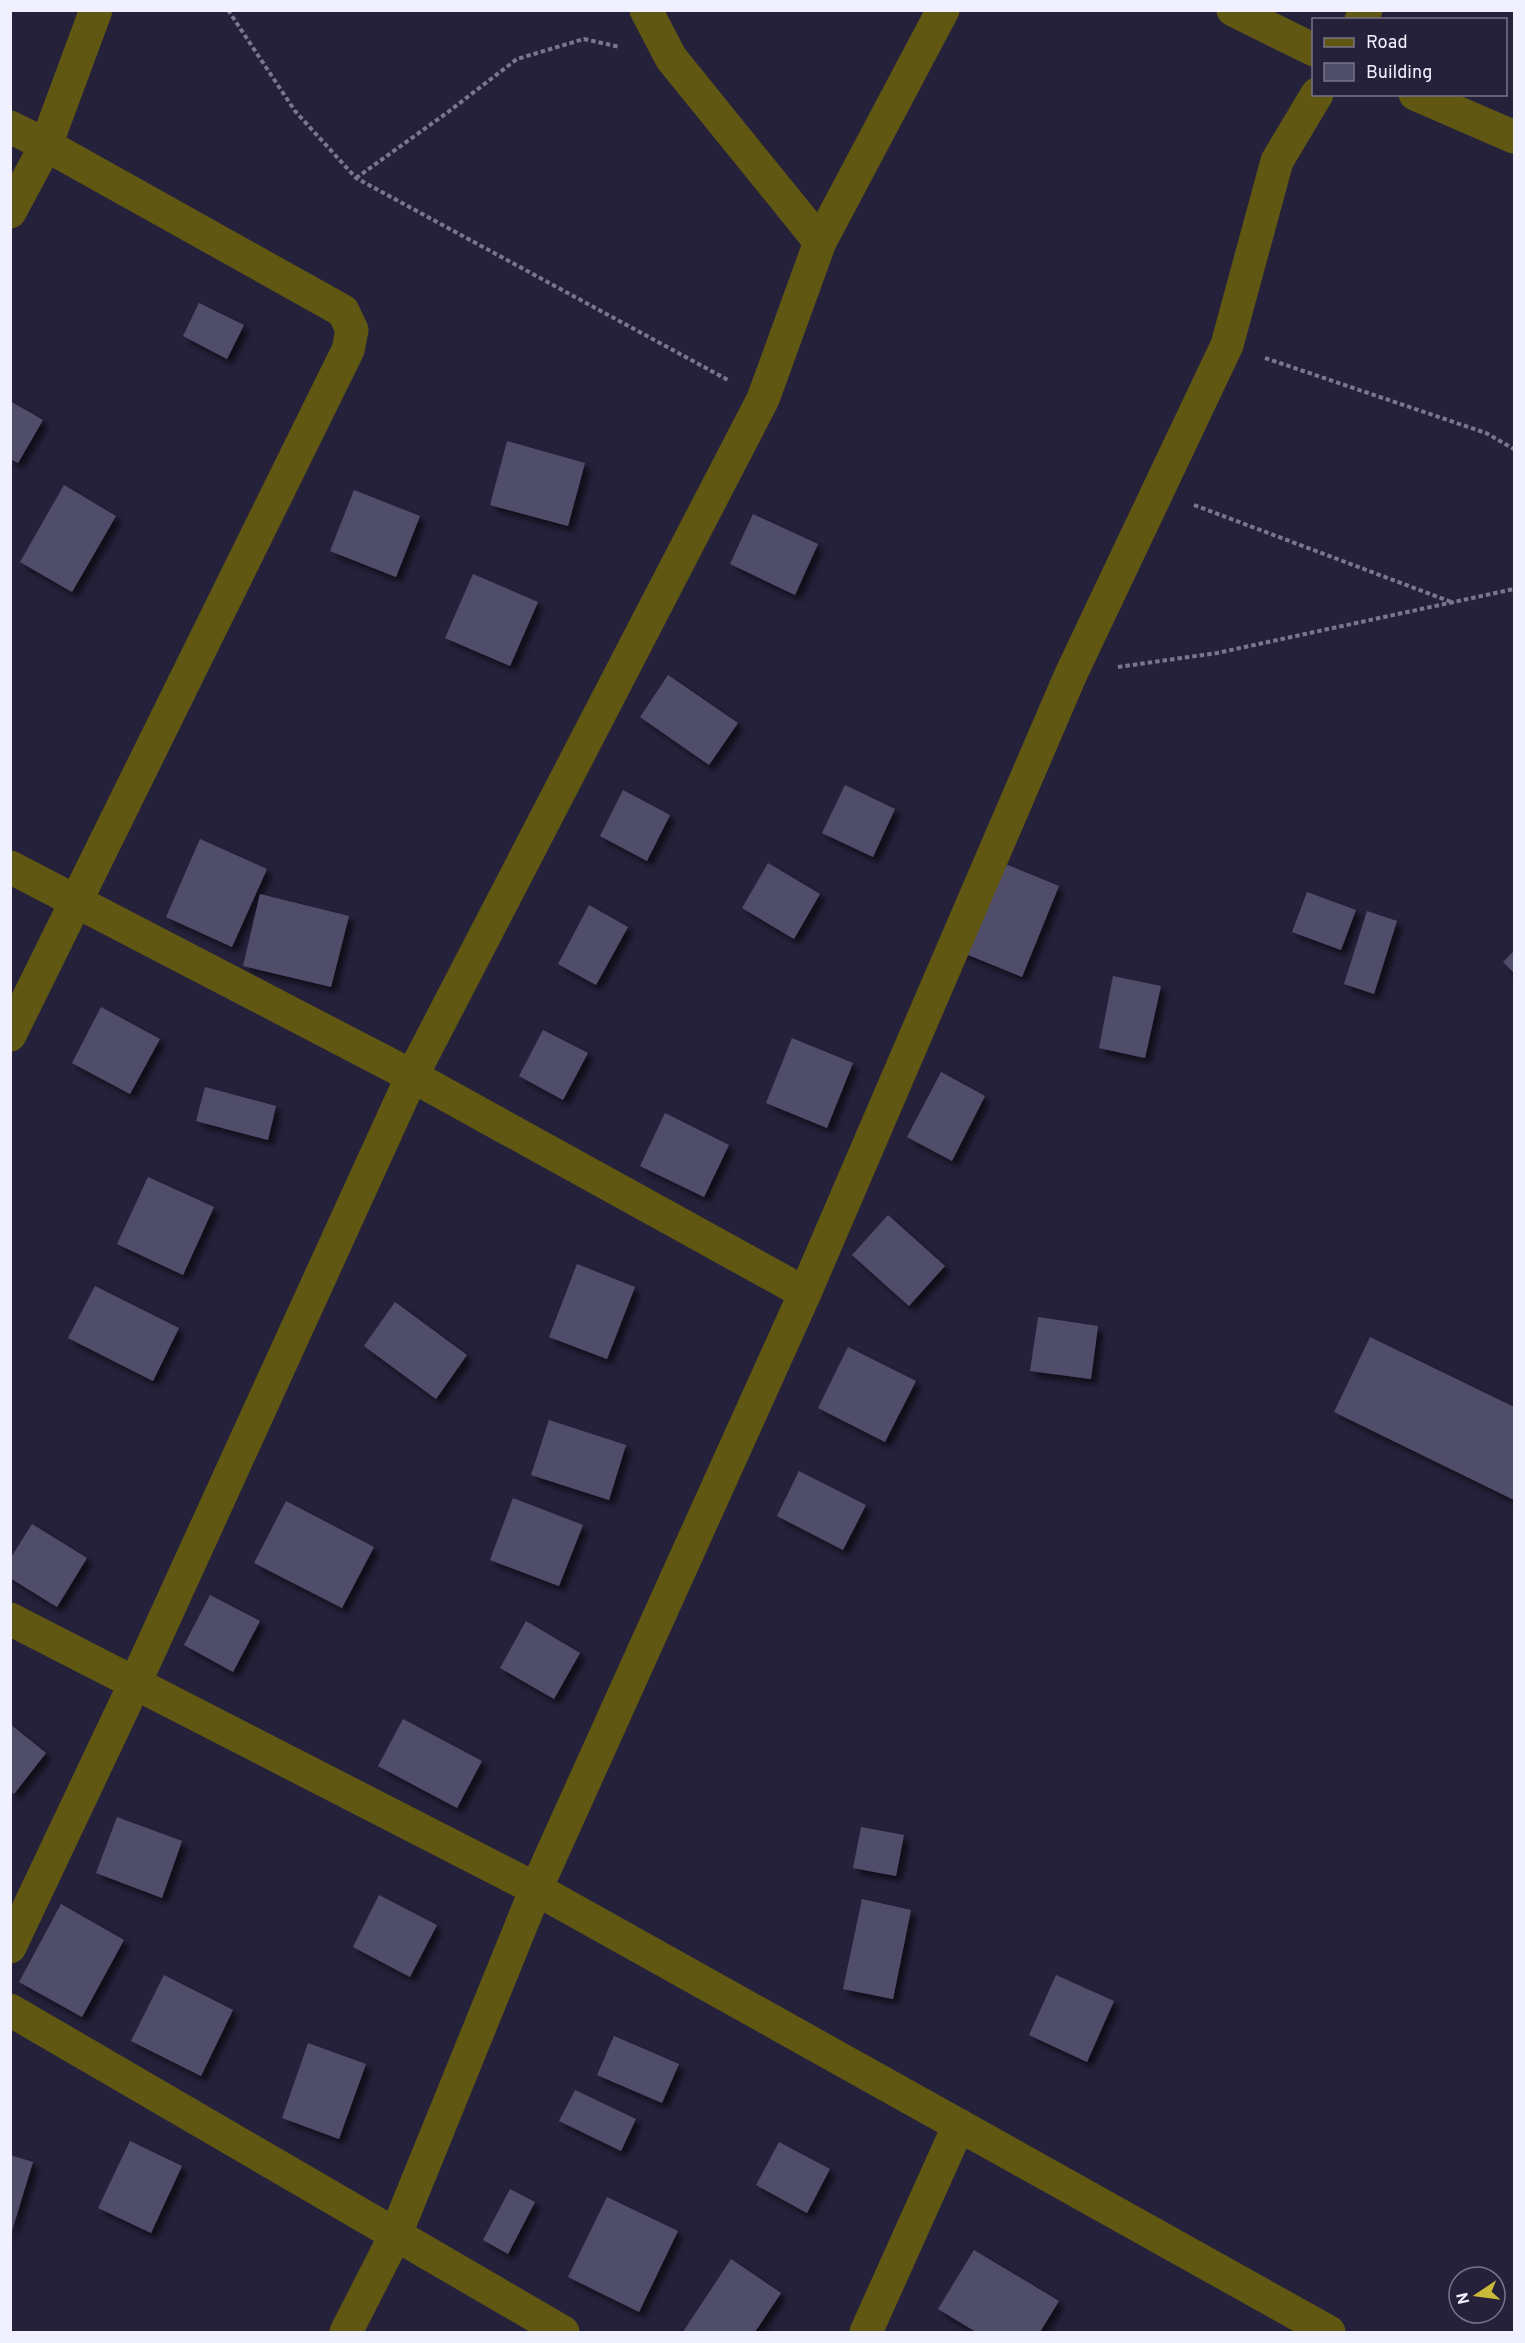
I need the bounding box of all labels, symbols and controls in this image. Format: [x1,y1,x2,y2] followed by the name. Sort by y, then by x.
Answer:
[1312,18,1507,96] legend
[1366,32,1408,55] text: Road
[1366,62,1432,85] text: Building
[1447,2265,1507,2325] north arrow
[1453,2290,1475,2306] text: N

